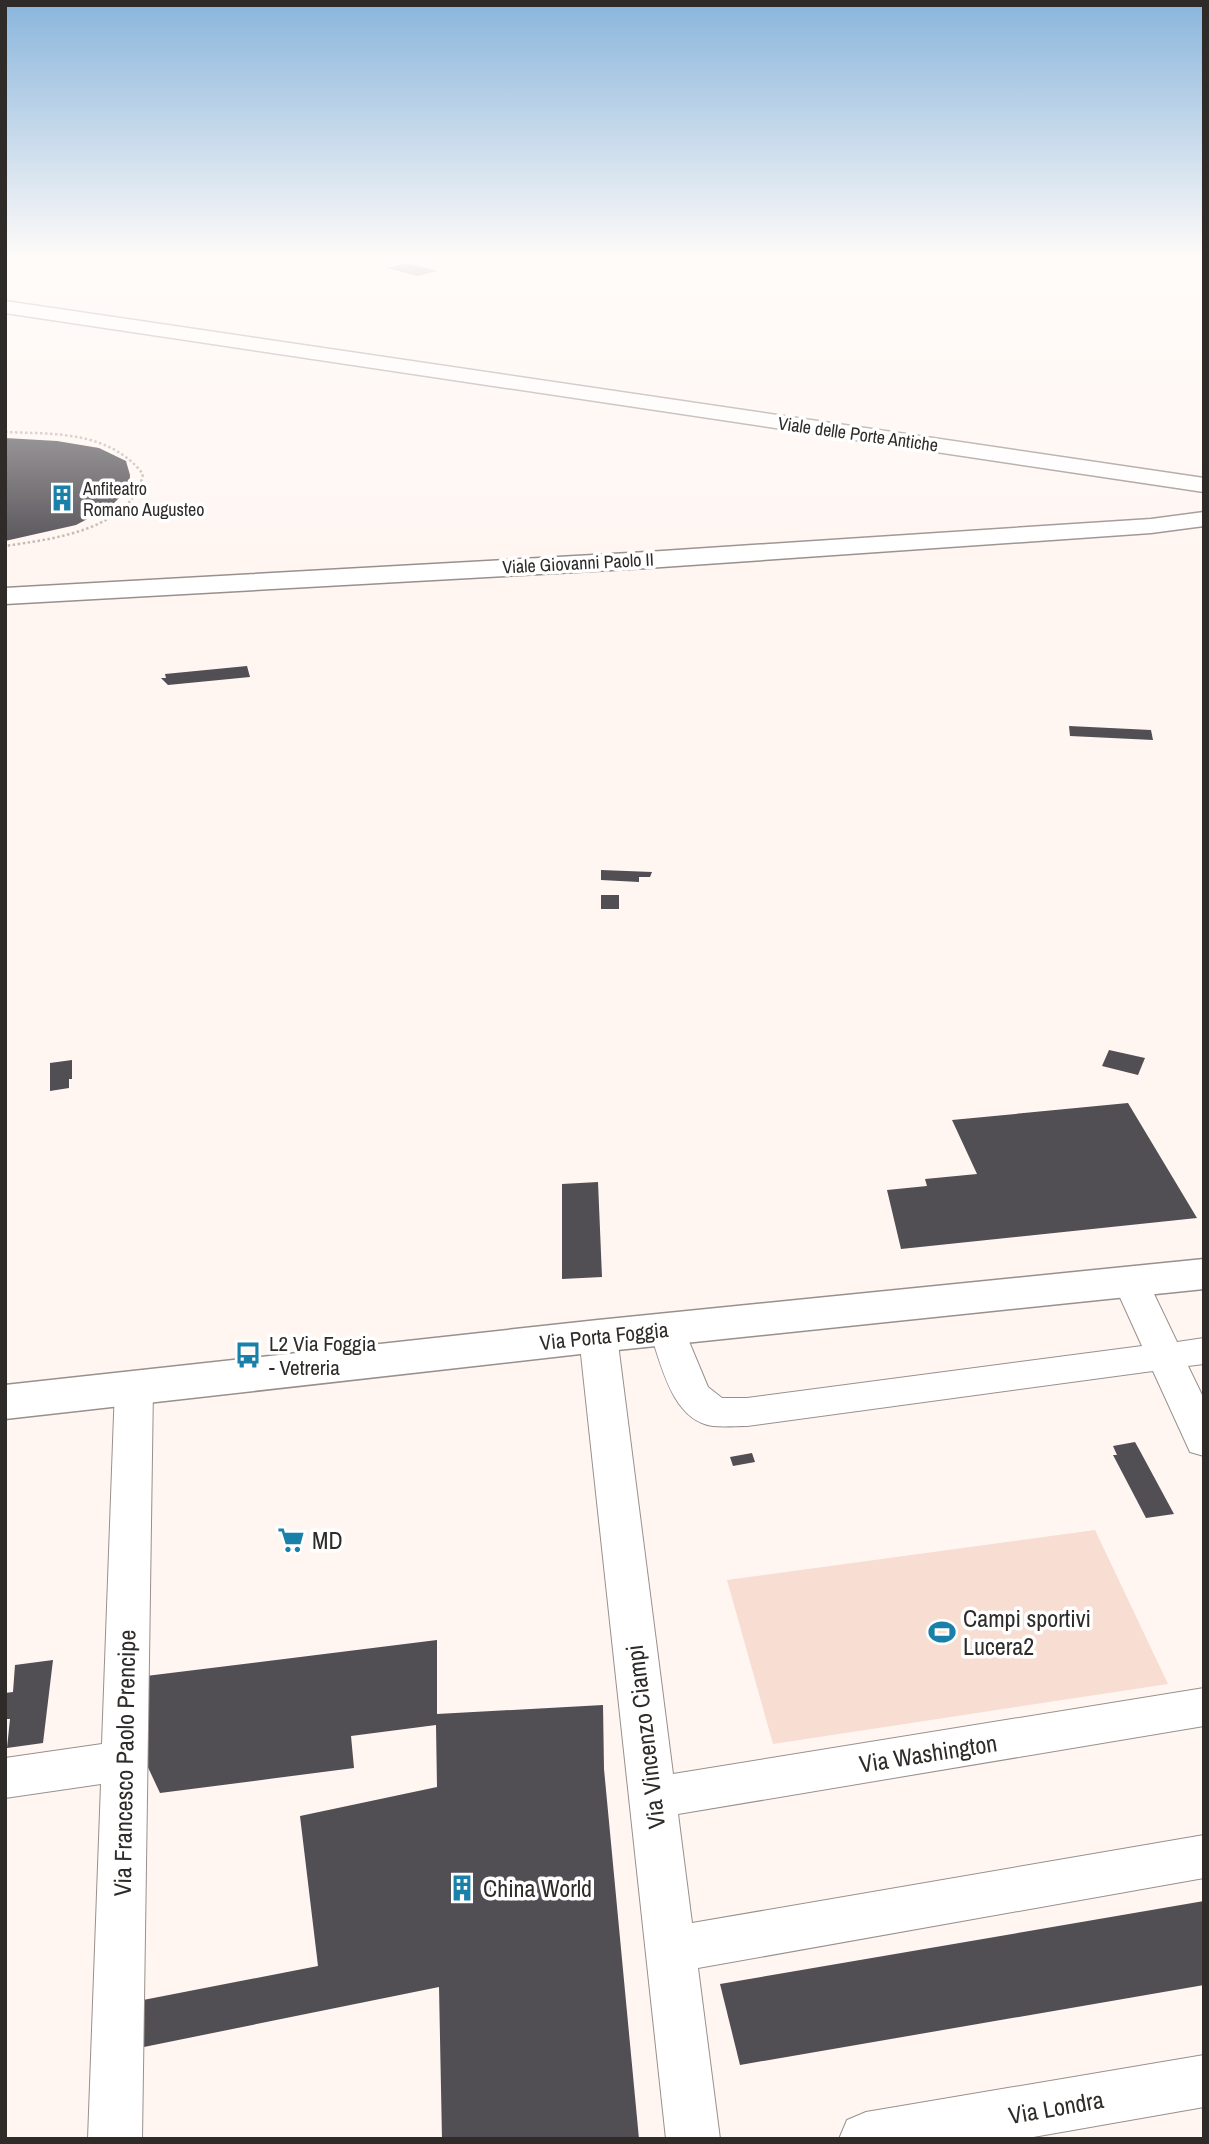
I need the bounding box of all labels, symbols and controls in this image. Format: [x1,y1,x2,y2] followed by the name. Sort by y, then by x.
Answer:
[776,410,940,458] street label: Viale delle Porte Antiche
[82,476,204,522] place label: Anfiteatro Romano Augusteo
[47,483,77,513] building icon: Anfiteatro Romano Augusteo
[502,547,654,579] street label: Viale Giovanni Paolo II
[538,1315,670,1357] street label: Via Porta Foggia
[269,1329,376,1382] place label: L2 Via Foggia - Vetreria
[233,1340,263,1370] bus stop icon: L2 Via Foggia - Vetreria
[312,1524,343,1556] place label: MD
[276,1525,306,1555] supermarket icon: MD
[963,1602,1091,1662] place label: Campi sportivi Lucera2
[927,1617,957,1647] sports icon: Campi sportivi Lucera2
[106,1629,142,1897] street label: Via Francesco Paolo Prencipe
[618,1643,672,1831] street label: Via Vincenzo Ciampi
[857,1726,999,1780] street label: Via Washington
[483,1872,592,1904] place label: China World
[447,1873,477,1903] building icon: China World
[1006,2083,1106,2131] street label: Via Londra

